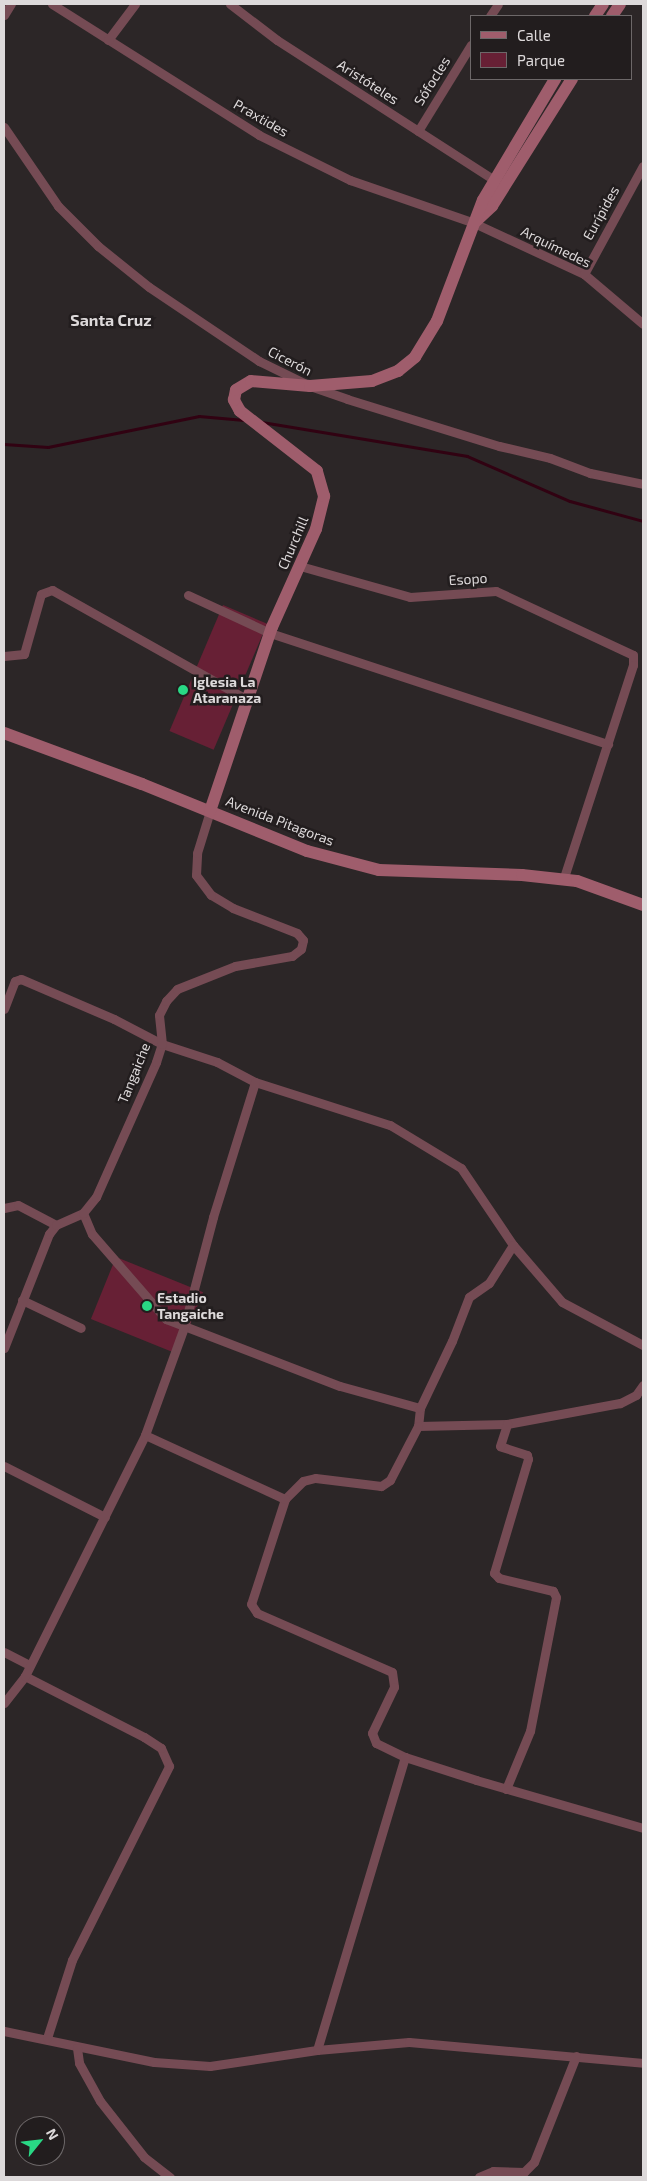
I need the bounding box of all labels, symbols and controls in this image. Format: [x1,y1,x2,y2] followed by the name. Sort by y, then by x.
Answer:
[470,15,632,80] legend
[517,26,551,44] text: Calle
[517,51,565,69] text: Parque
[410,53,454,109] street label: Sófocles
[334,56,402,108] street label: Aristóteles
[231,96,291,140] street label: Praxtides
[579,183,623,243] street label: Eurípides
[518,223,594,271] street label: Arquímedes
[70,310,152,330] district label: Santa Cruz
[265,343,315,379] street label: Cicerón
[274,514,312,572] street label: Churchill
[448,569,488,589] street label: Esopo
[193,674,261,706] place label: Iglesia La Ataranaza
[177,684,189,696] marker: Iglesia La Ataranaza
[224,793,336,849] street label: Avenida Pitagoras
[114,1040,154,1106] street label: Tangaiche
[157,1290,224,1322] place label: Estadio Tangaiche
[141,1300,153,1312] marker: Estadio Tangaiche
[15,2116,65,2166] north arrow
[43,2125,63,2143] text: N

